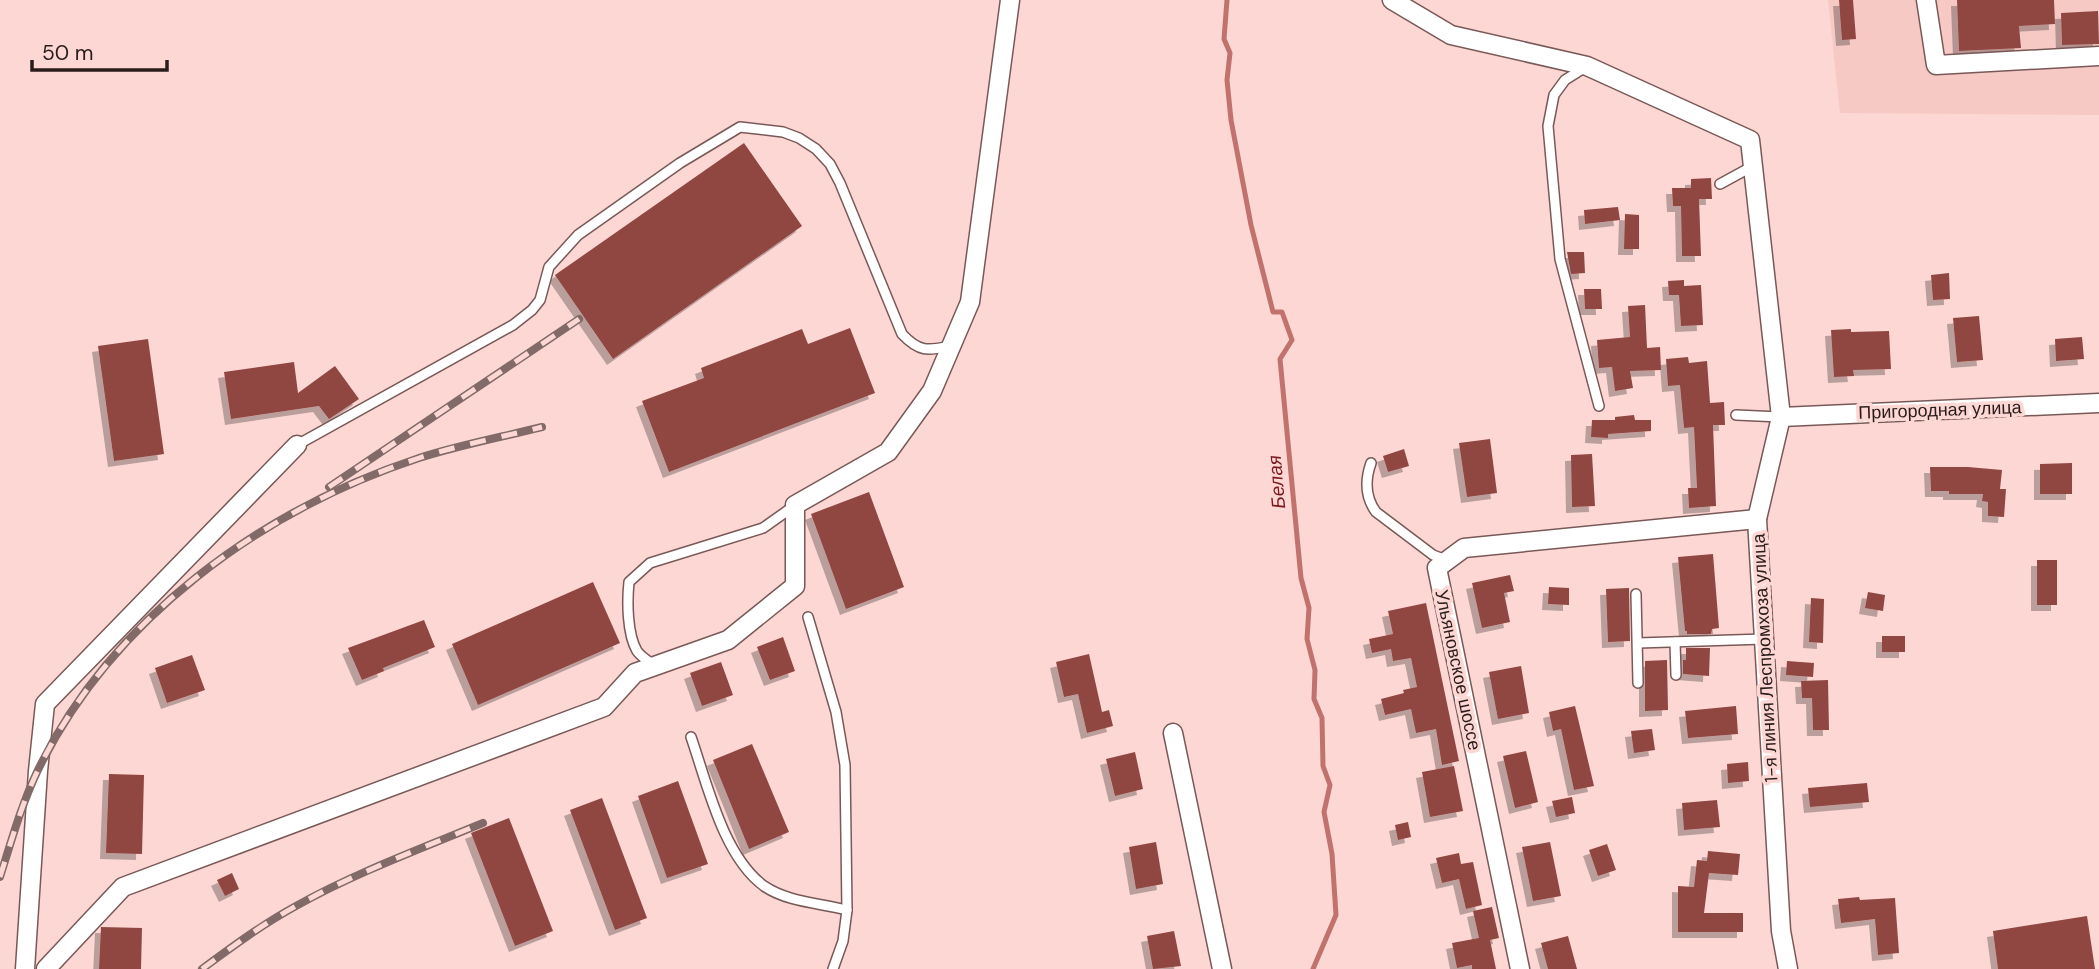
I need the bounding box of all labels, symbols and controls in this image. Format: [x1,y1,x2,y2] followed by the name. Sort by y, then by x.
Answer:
[32,28,166,72] scale bar
[42,39,93,67] text: 50 m
[1858,395,2023,425] street label: Пригородная улица
[1262,454,1291,510] water label: Белая
[1746,532,1784,783] street label: 1-я линия Леспромхоза улица
[1429,588,1487,752] street label: Ульяновское шоссе

